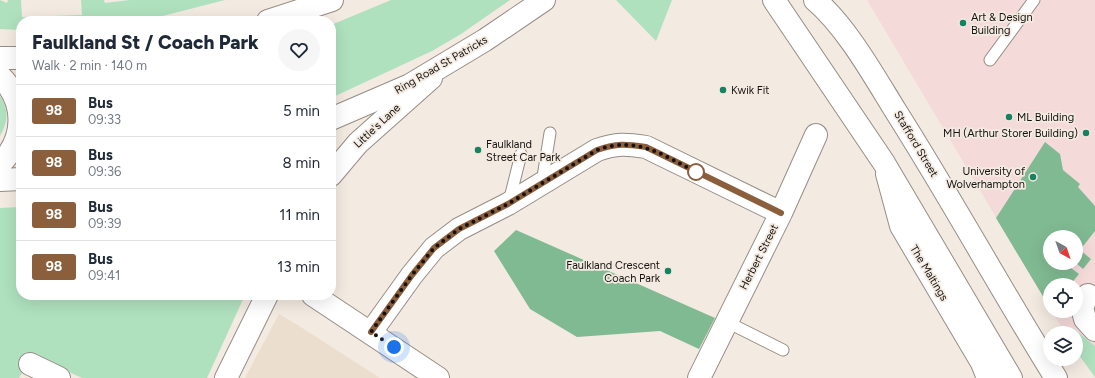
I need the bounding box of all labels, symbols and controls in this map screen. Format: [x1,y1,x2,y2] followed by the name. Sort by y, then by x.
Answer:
[971,11,1033,37] place label: Art & Design Building
[958,18,968,28] marker: Art & Design Building
[278,29,320,71] button: heart
[32,31,259,54] text: Faulkland St / Coach Park
[392,33,490,97] street label: Ring Road St Patricks
[32,58,147,73] text: Walk · 2 min · 140 m
[731,84,770,97] place label: Kwik Fit
[718,85,728,95] marker: Kwik Fit
[88,94,113,112] text: Bus
[351,101,403,151] street label: Little's Lane
[46,102,62,119] text: 98
[283,102,320,120] text: 5 min
[891,109,941,179] street label: Stafford Street
[1017,111,1074,124] place label: ML Building
[88,112,121,127] text: 09:33
[1004,112,1014,122] marker: ML Building
[943,127,1078,140] place label: MH (Arthur Storer Building)
[1081,128,1091,138] marker: MH (Arthur Storer Building)
[486,138,561,164] place label: Faulkland Street Car Park
[473,145,483,155] marker: Faulkland Street Car Park
[88,146,113,164] text: Bus
[46,154,62,171] text: 98
[282,154,320,172] text: 8 min
[687,163,705,181] unlabelled marker
[88,164,121,179] text: 09:36
[947,165,1026,191] place label: University of Wolverhampton
[1028,172,1038,182] marker: University of Wolverhampton
[88,198,113,216] text: Bus
[46,206,62,223] text: 98
[279,206,320,224] text: 11 min
[88,216,121,231] text: 09:39
[737,222,781,292] street label: Herbert Street
[1043,230,1083,270] north arrow
[1043,230,1083,366] map controls
[907,243,951,303] street label: The Maltings
[88,250,113,268] text: Bus
[46,258,62,275] text: 98
[277,258,320,276] text: 13 min
[566,259,661,285] place label: Faulkland Crescent Coach Park
[663,266,673,276] marker: Faulkland Crescent Coach Park
[88,268,120,283] text: 09:41
[1043,278,1083,318] button: locate
[1043,326,1083,366] button: layers
[384,337,404,357] your location

